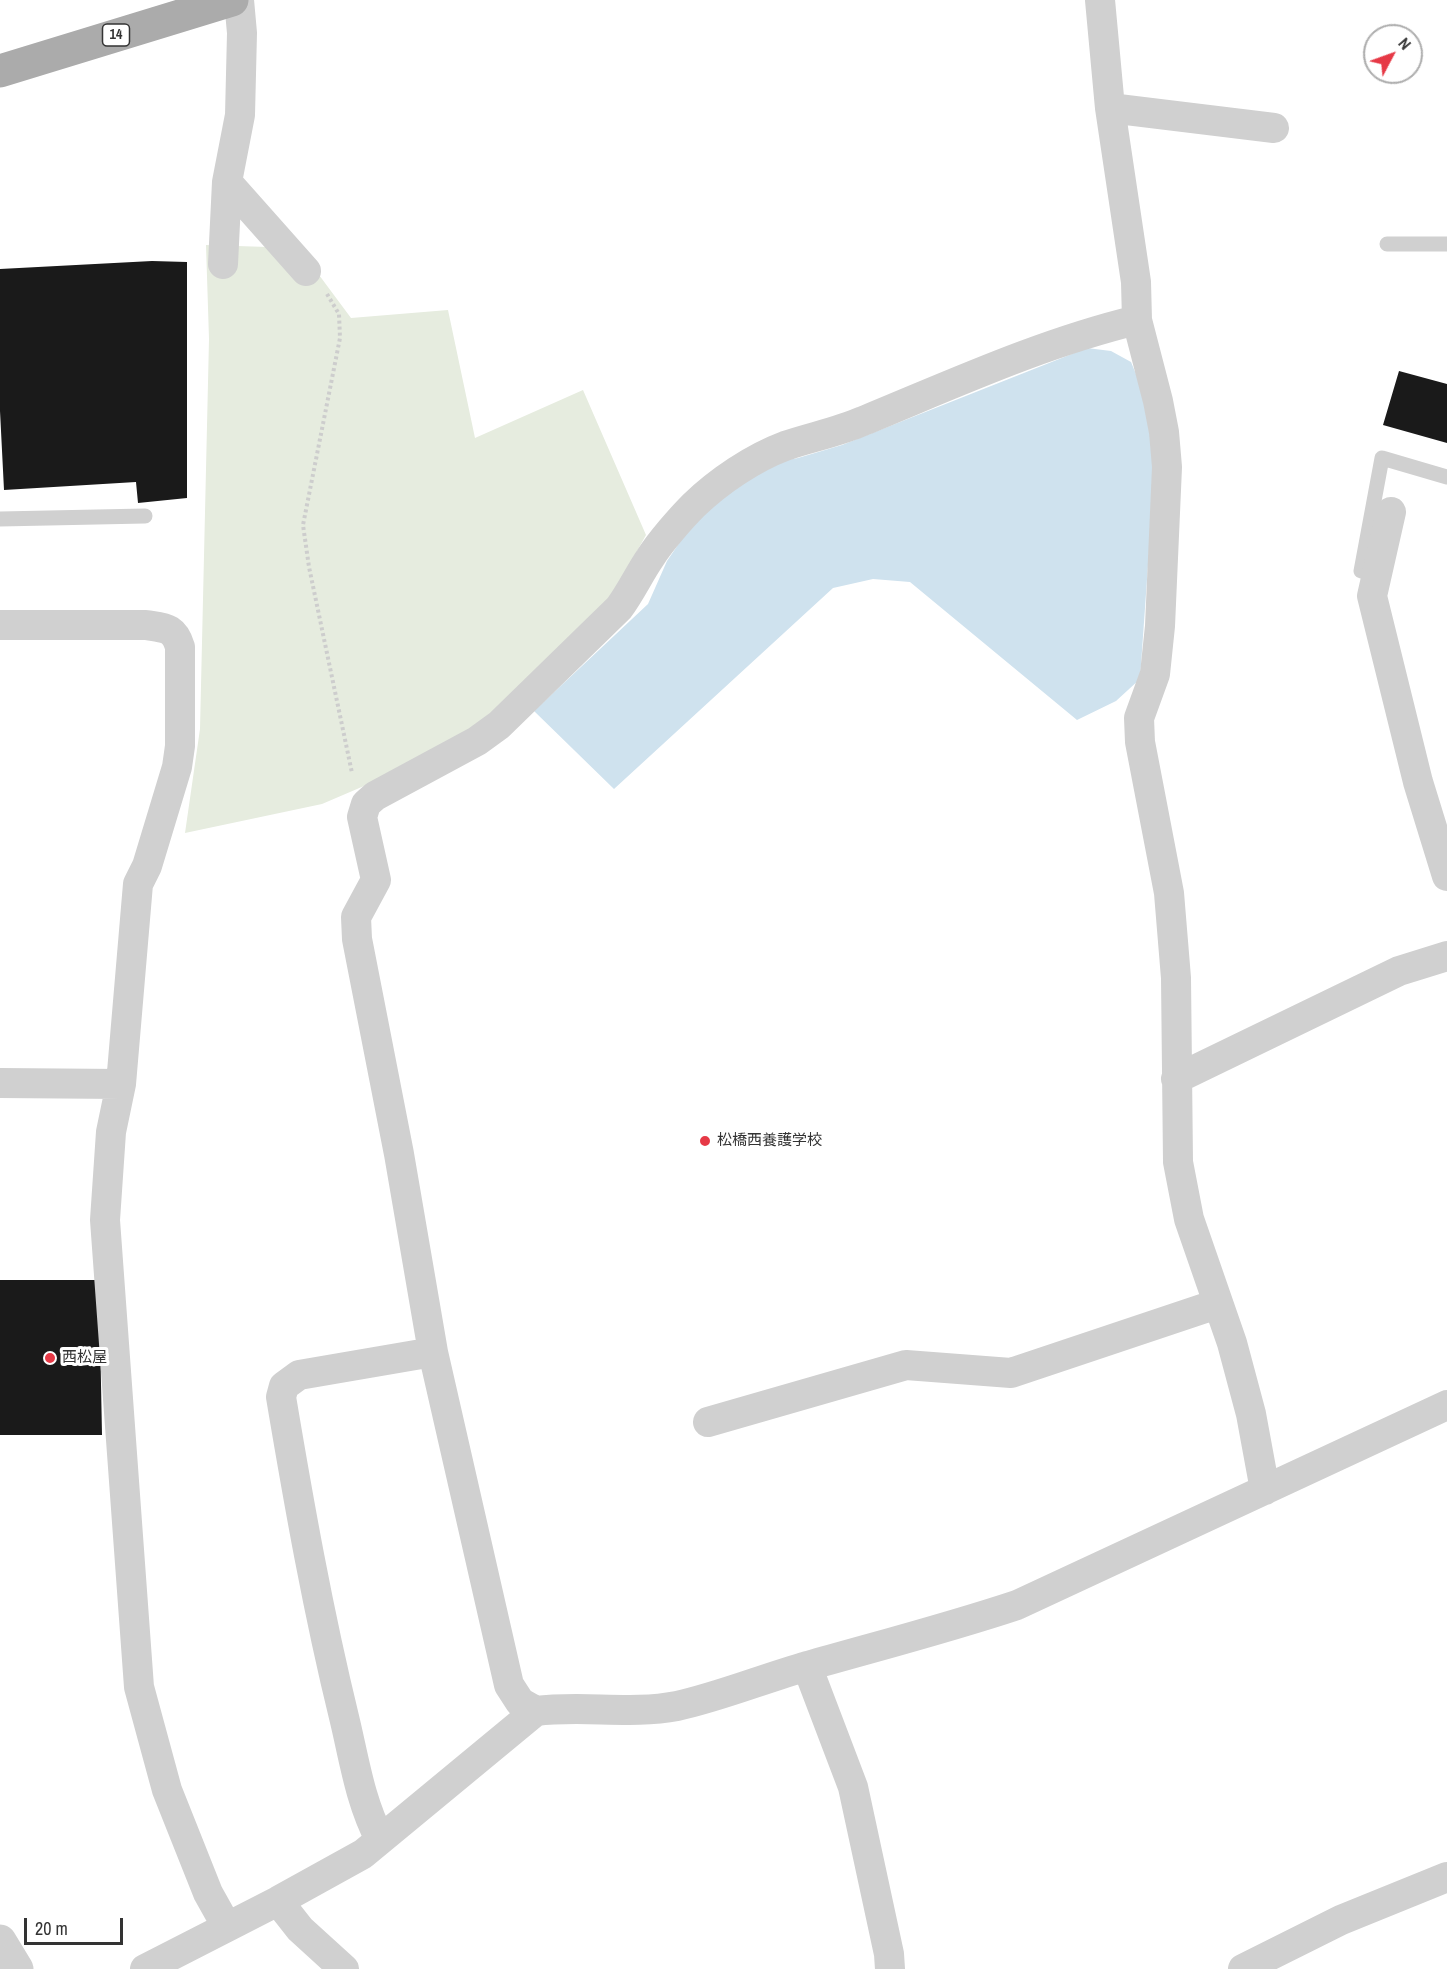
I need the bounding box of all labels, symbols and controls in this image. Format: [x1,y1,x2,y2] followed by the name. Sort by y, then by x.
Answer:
[102,24,130,46] road number: 14
[1363,24,1423,84] north arrow
[1394,33,1416,54] text: N
[717,1132,822,1150] place label: 松橋西養護学校
[698,1134,712,1148] marker: 松橋西養護学校
[62,1349,107,1367] place label: 西松屋
[43,1351,57,1365] marker: 西松屋
[27,1906,126,1944] scale bar
[35,1916,68,1941] text: 20 m

